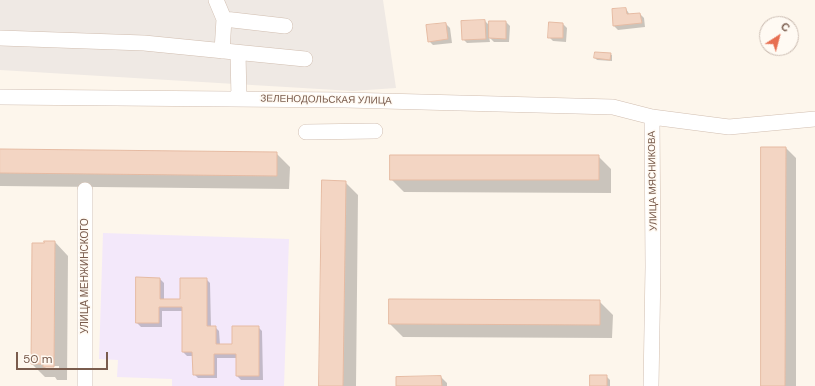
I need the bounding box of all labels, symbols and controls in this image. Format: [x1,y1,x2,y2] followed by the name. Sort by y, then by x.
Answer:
[759,16,799,56] north arrow
[778,19,793,35] text: С
[260,93,392,107] street label: ЗЕЛЕНОДОЛЬСКАЯ УЛИЦА
[646,131,660,231] street label: УЛИЦА МЯСНИКОВА
[79,218,91,334] street label: УЛИЦА МЕНЖИНСКОГО
[18,344,110,370] scale bar
[23,351,52,367] text: 50 m

